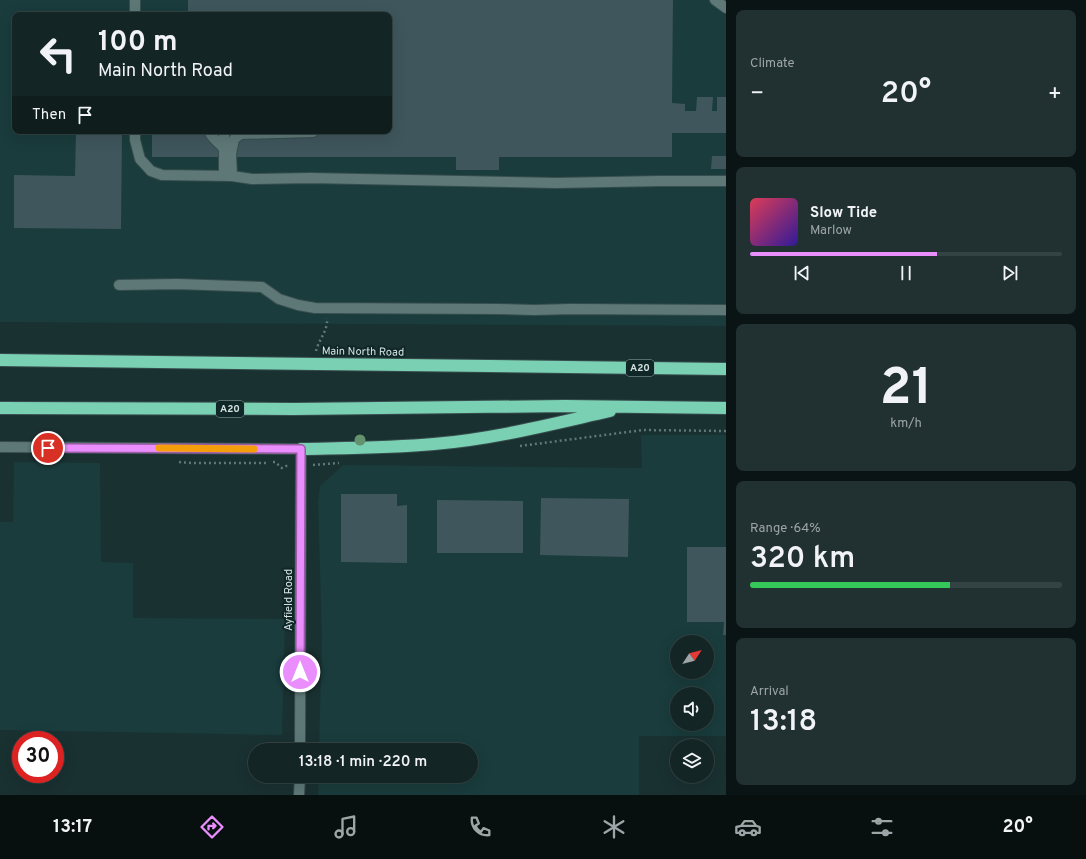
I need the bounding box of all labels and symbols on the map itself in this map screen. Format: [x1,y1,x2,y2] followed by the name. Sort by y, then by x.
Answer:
[322,344,404,360] street label: Main North Road
[626,360,654,376] road number: A20
[216,401,244,417] road number: A20
[31,431,65,465] pin
[282,569,296,631] street label: Ayfield Road
[670,635,714,679] north arrow
[279,651,321,693] position arrow
[12,731,64,783] speed limit sign: 30

